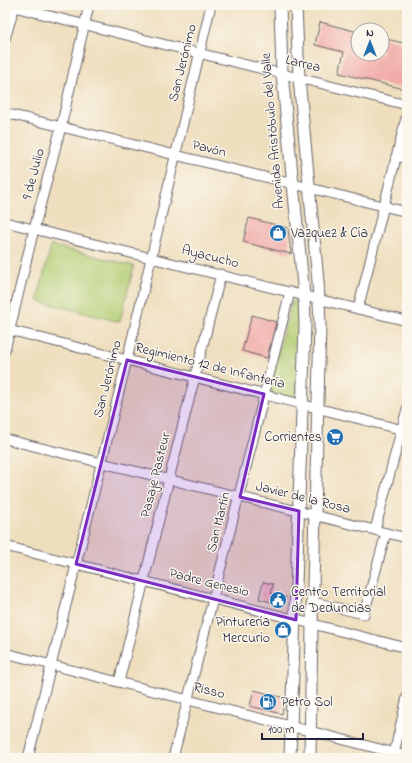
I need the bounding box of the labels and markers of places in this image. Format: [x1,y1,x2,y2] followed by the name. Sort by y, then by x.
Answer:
[268,223,288,243] shop icon: Vazquez & Cía
[290,223,368,244] place label: Vazquez & Cía
[265,427,322,448] place label: Corrientes
[325,427,345,447] supermarket icon: Corrientes
[291,582,386,619] place label: Centro Territorial de Deduncias
[268,590,288,610] public building icon: Centro Territorial de Deduncias
[216,612,270,649] place label: Pinturería Mercurio
[273,620,293,640] shop icon: Pinturería Mercurio
[258,692,278,712] fuel station icon: Petro Sol
[281,692,333,713] place label: Petro Sol

